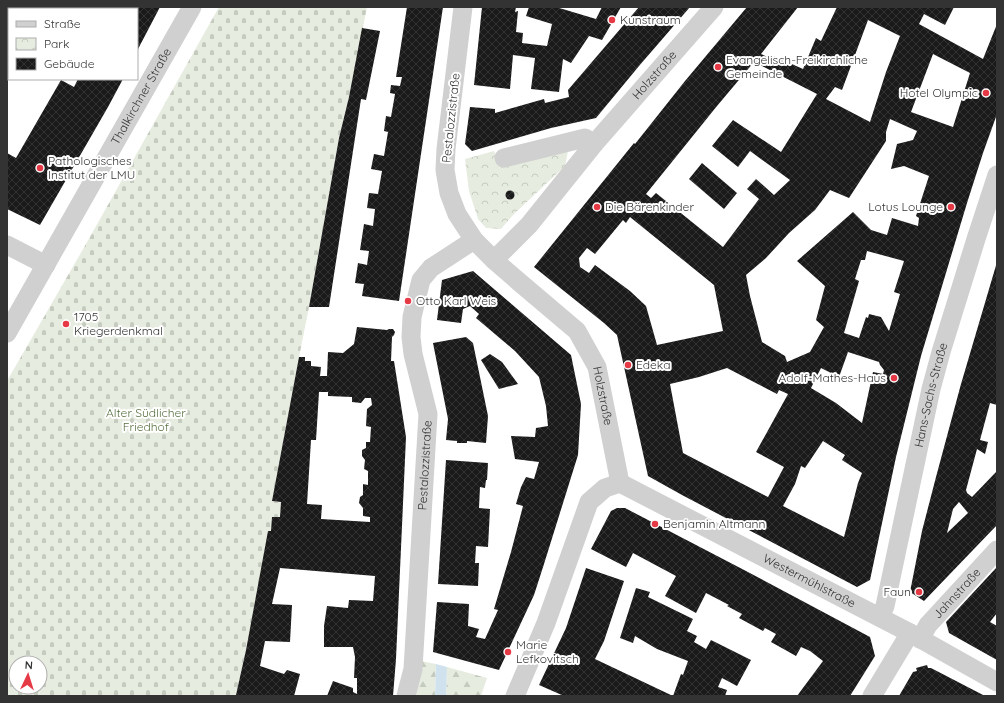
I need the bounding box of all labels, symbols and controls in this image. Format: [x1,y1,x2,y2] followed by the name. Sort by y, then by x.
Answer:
[8,8,138,80] legend
[620,12,681,27] place label: Kunstraum
[607,15,617,25] marker: Kunstraum
[44,16,81,31] text: Straße
[44,36,69,51] text: Park
[107,45,174,147] street label: Thalkirchner Straße
[629,47,680,102] street label: Holzstraße
[726,52,868,81] place label: Evangelisch-Freikirchliche Gemeinde
[44,56,95,71] text: Gebäude
[713,62,723,72] marker: Evangelisch-Freikirchliche Gemeinde
[438,72,463,164] street label: Pestalozzistraße
[900,85,978,100] place label: Hotel Olympic
[981,88,991,98] marker: Hotel Olympic
[48,153,135,182] place label: Pathologisches Institut der LMU
[35,163,45,173] marker: Pathologisches Institut der LMU
[605,199,694,214] place label: Die Bärenkinder
[868,199,943,214] place label: Lotus Lounge
[592,202,602,212] marker: Die Bärenkinder
[946,202,956,212] marker: Lotus Lounge
[416,293,497,308] place label: Otto Karl Weis
[403,296,413,306] marker: Otto Karl Weis
[74,309,163,338] place label: 1705 Kriegerdenkmal
[61,319,71,329] marker: 1705 Kriegerdenkmal
[911,340,951,449] street label: Hans-Sachs-Straße
[636,357,670,372] place label: Edeka
[623,360,633,370] marker: Edeka
[590,365,616,427] street label: Holzstraße
[779,370,886,385] place label: Adolf-Mathes-Haus
[889,373,899,383] marker: Adolf-Mathes-Haus
[106,405,186,434] park label: Alter Südlicher Friedhof
[414,420,435,511] street label: Pestalozzistraße
[663,516,765,531] place label: Benjamin Altmann
[650,519,660,529] marker: Benjamin Altmann
[761,550,858,611] street label: Westermühlstraße
[930,565,984,622] street label: Jahnstraße
[884,584,911,599] place label: Faun
[914,587,924,597] marker: Faun
[516,637,579,666] place label: Marie Lefkovitsch
[503,647,513,657] marker: Marie Lefkovitsch
[8,655,48,695] north arrow
[24,658,33,672] text: N

